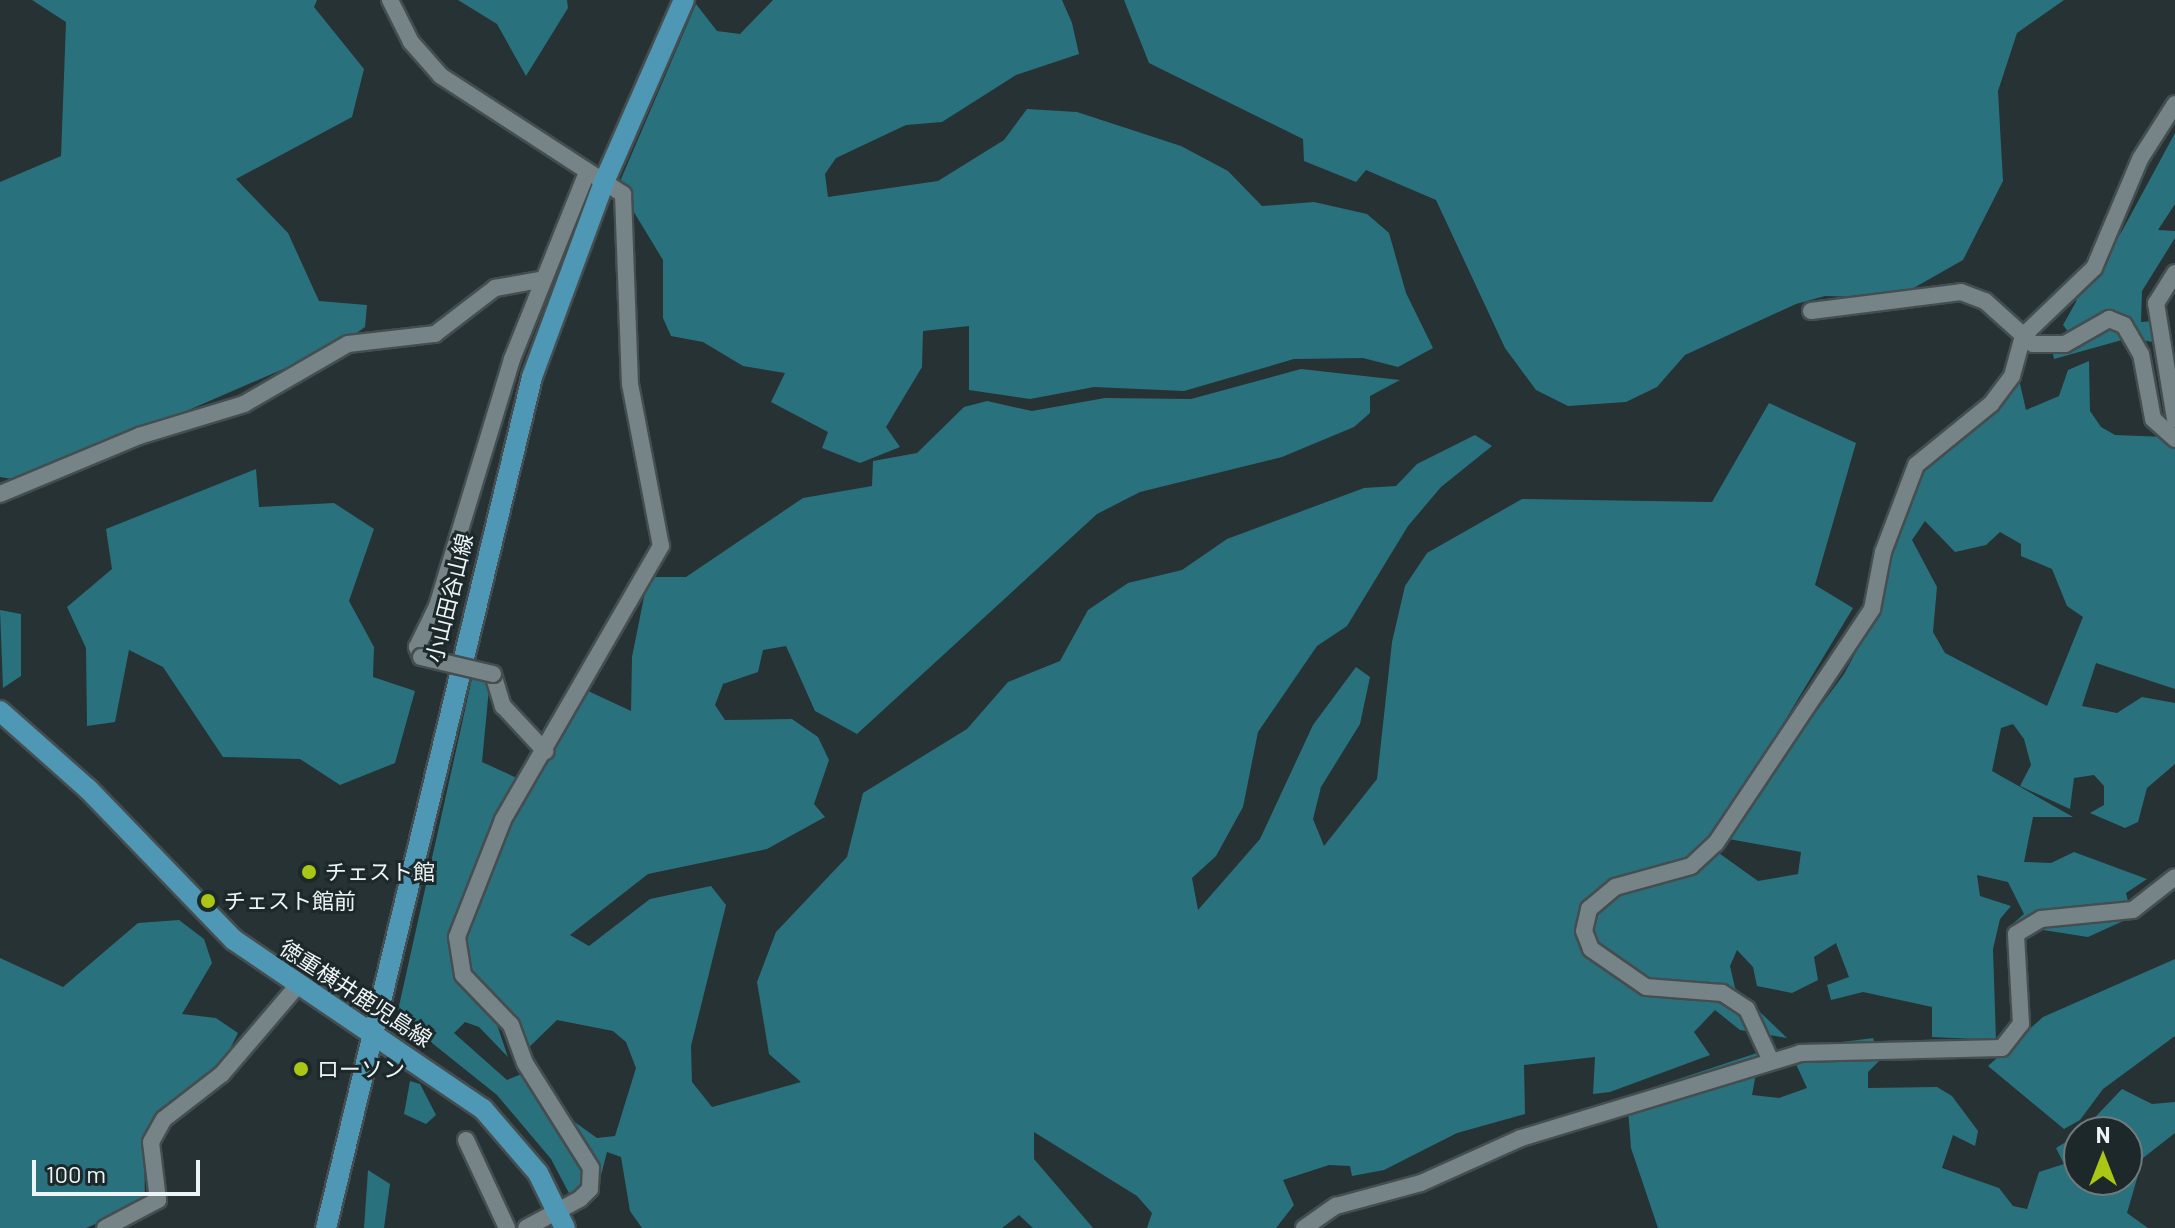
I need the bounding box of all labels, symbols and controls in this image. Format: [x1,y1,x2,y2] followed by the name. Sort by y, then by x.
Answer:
[420,531,478,665] street label: 小山田谷山線
[325,859,435,885] place label: チェスト館
[300,863,318,881] marker: チェスト館
[224,888,356,914] place label: チェスト館前
[199,892,217,910] marker: チェスト館前
[275,934,437,1052] street label: 徳重横井鹿児島線
[317,1056,405,1082] place label: ローソン
[292,1060,310,1078] marker: ローソン
[2063,1116,2143,1196] north arrow
[2096,1121,2110,1147] text: N
[36,1144,204,1194] scale bar
[46,1159,106,1188] text: 100 m

